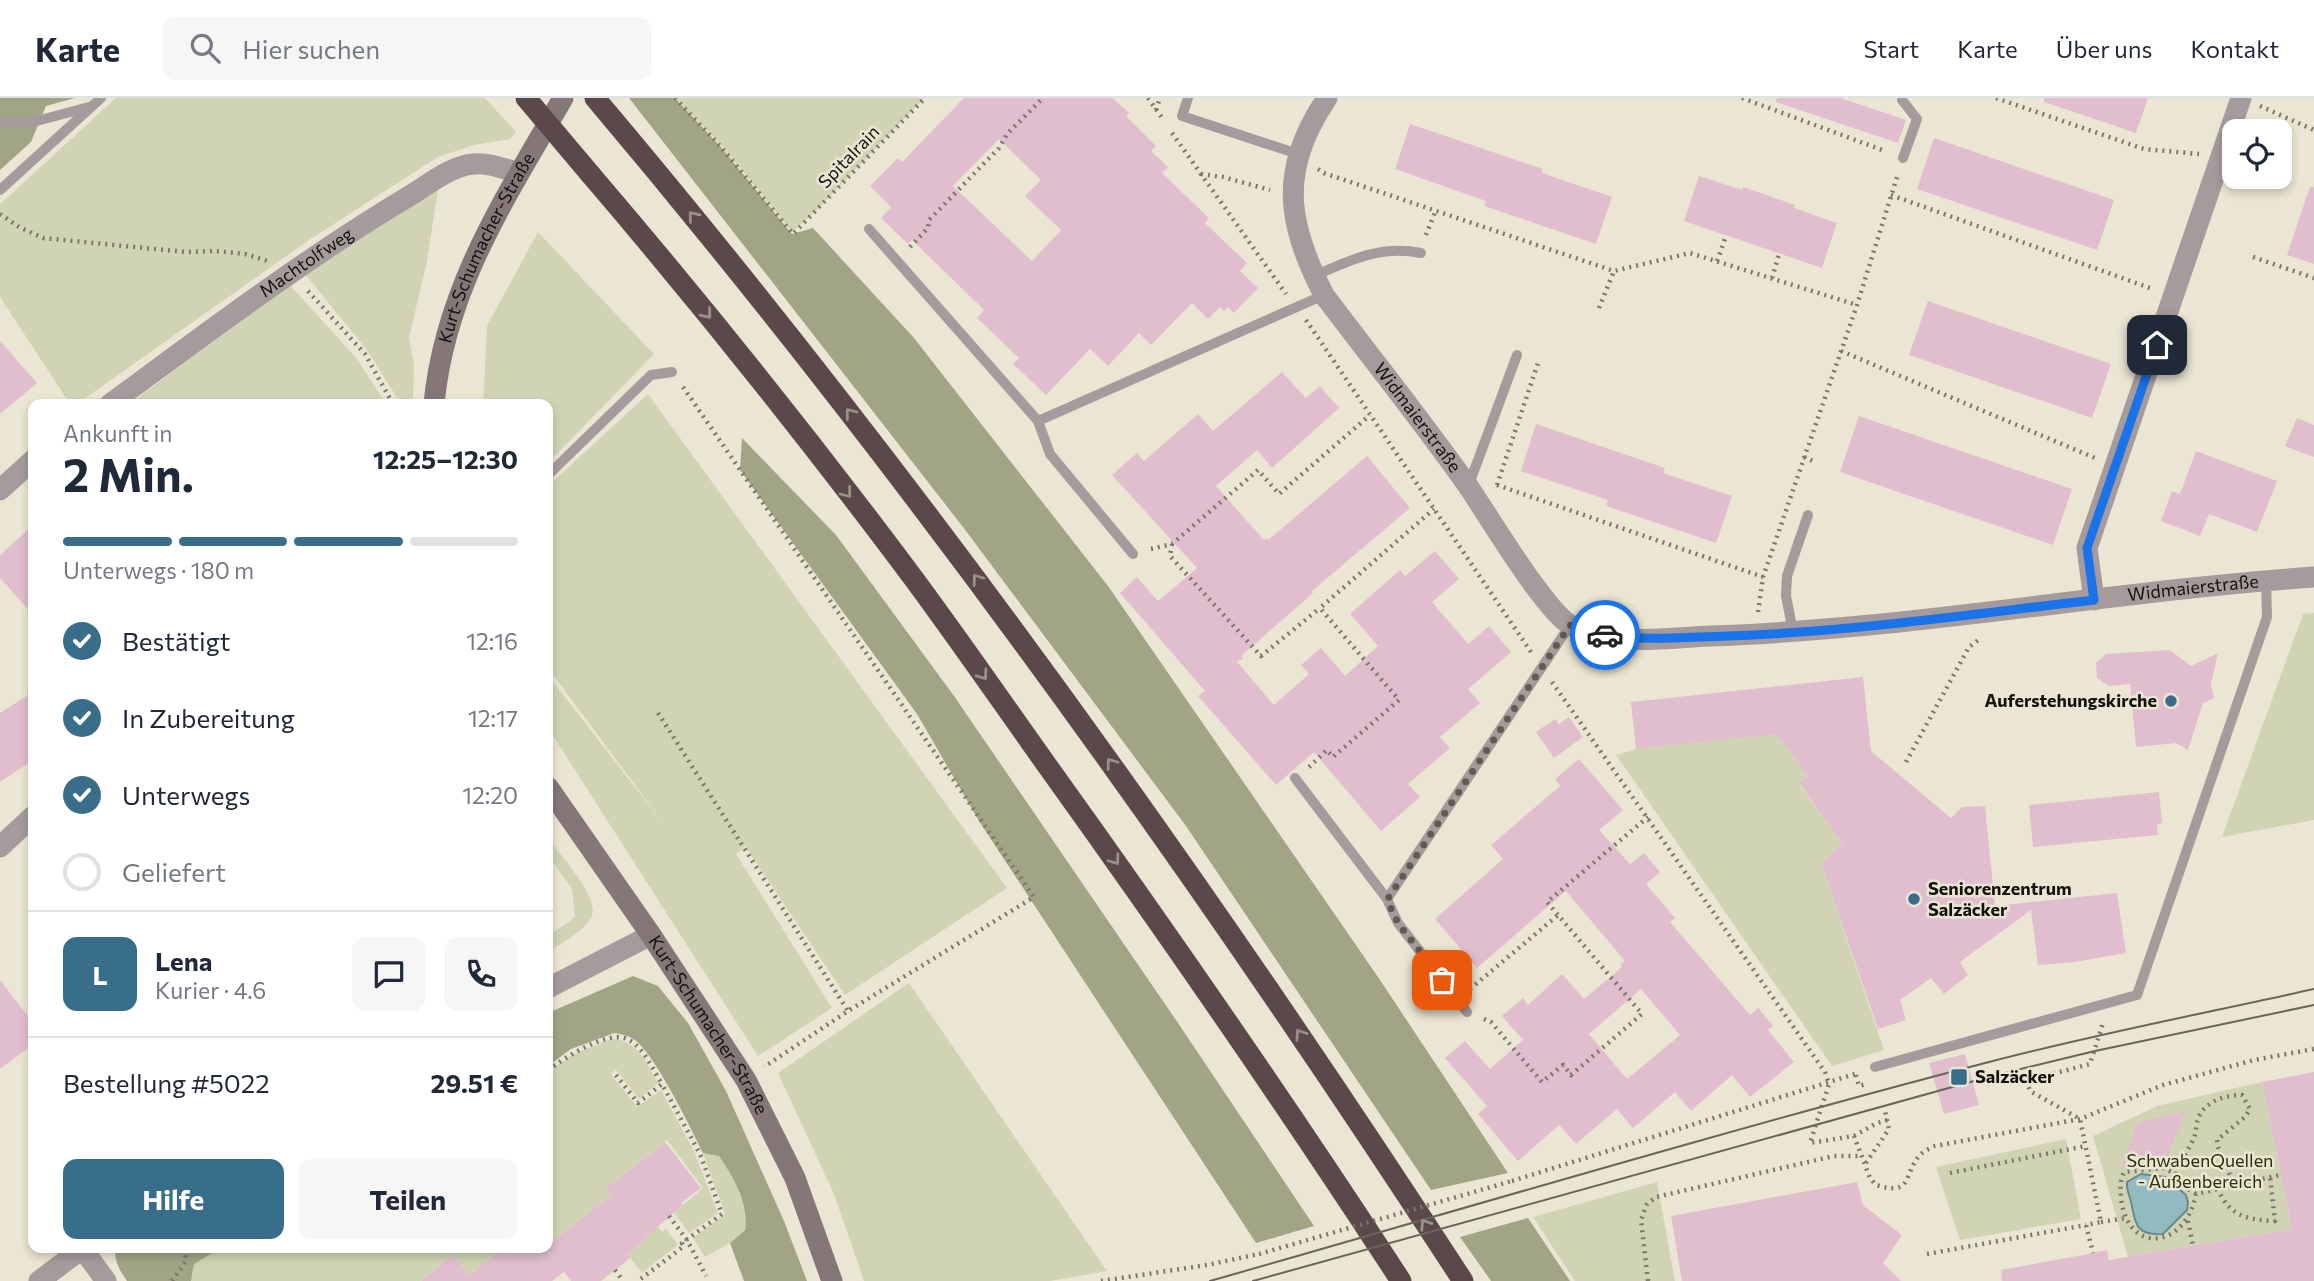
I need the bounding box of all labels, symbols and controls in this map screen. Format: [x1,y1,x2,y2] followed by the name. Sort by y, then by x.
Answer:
[162,17,652,80] search box
[35,28,120,69] text: Karte
[186,29,224,67] icon: search
[242,33,380,64] text: Hier suchen
[1864,34,1919,63] text: Start
[1957,34,2018,63] text: Karte
[2056,34,2152,63] text: Über uns
[2190,34,2279,63] text: Kontakt
[2222,119,2292,189] map controls
[2222,119,2292,189] button: locate
[813,120,883,192] street label: Spitalrain
[433,149,539,345] street label: Kurt-Schumacher-Straße
[689,212,701,225] one-way arrow
[255,222,357,302] street label: Machtolfweg
[699,305,711,318] one-way arrow
[2127,315,2187,375] pin
[2138,326,2176,364] icon: home
[1370,358,1467,476] street label: Widmaierstraße
[845,409,858,421] one-way arrow
[63,419,173,447] text: Ankunft in
[373,443,518,474] text: 12:25–12:30
[63,445,194,501] text: 2 Min.
[839,485,852,498] one-way arrow
[63,556,254,584] text: Unterwegs · 180 m
[2126,569,2260,605] street label: Widmaierstraße
[973,575,986,587] one-way arrow
[1570,600,1640,670] courier
[1586,616,1624,654] icon: car
[63,622,101,660] icon: check
[122,625,231,656] text: Bestätigt
[466,627,518,655] text: 12:16
[975,667,987,680] one-way arrow
[1984,689,2157,711] place label: Auferstehungskirche
[2163,693,2179,709] marker: Auferstehungskirche
[63,699,101,737] icon: check
[122,702,295,733] text: In Zubereitung
[468,704,518,732] text: 12:17
[1107,758,1119,771] one-way arrow
[63,776,101,814] icon: check
[122,779,250,810] text: Unterwegs
[462,781,518,809] text: 12:20
[1107,852,1119,865] one-way arrow
[122,856,226,887] text: Geliefert
[1928,877,2072,920] place label: Seniorenzentrum Salzäcker
[1906,891,1922,907] marker: Seniorenzentrum Salzäcker
[644,931,773,1118] street label: Kurt-Schumacher-Straße
[352,937,426,1011] button: chat
[444,937,518,1011] button: phone
[155,945,213,976] text: Lena
[1412,950,1472,1010] pin
[92,959,108,990] text: L
[1423,961,1461,999] icon: bag
[155,976,266,1004] text: Kurier · 4.6
[1296,1029,1308,1042] one-way arrow
[1975,1065,2055,1087] place label: Salzäcker
[63,1067,270,1098] text: Bestellung #5022
[431,1067,518,1098] text: 29.51 €
[1949,1067,1969,1087] marker: Salzäcker
[2127,1149,2273,1192] park label: SchwabenQuellen - Außenbereich
[63,1159,284,1239] button: Hilfe
[298,1159,518,1239] button: Teilen
[1421,1218,1434,1231] one-way arrow

